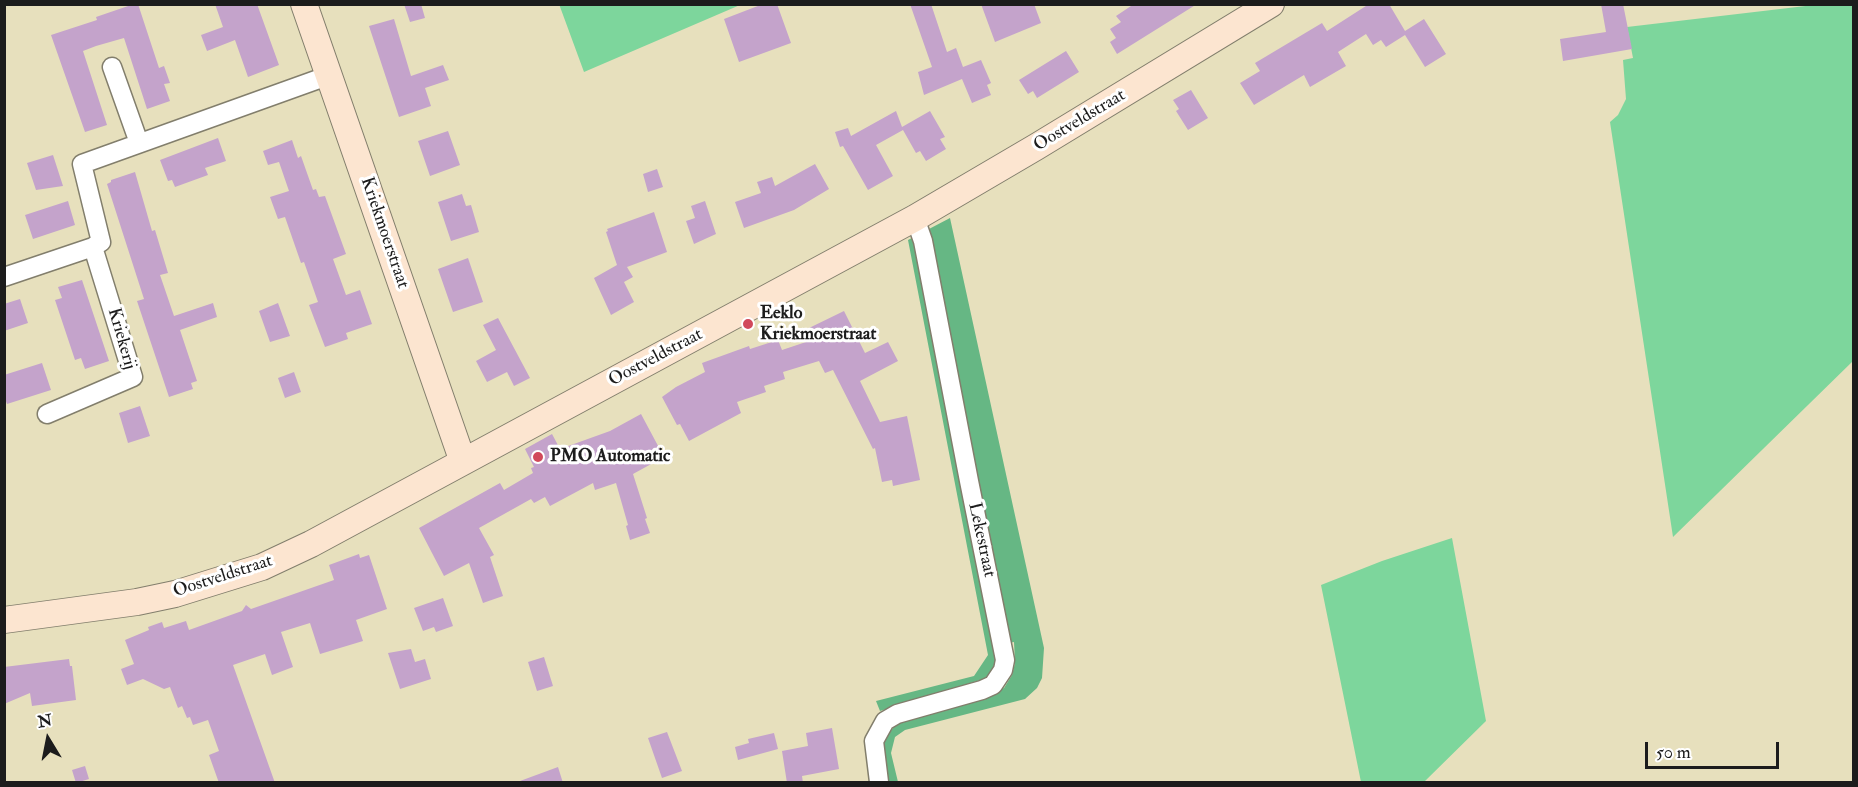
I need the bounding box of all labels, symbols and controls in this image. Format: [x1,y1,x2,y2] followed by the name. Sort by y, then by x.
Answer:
[1030,85,1130,157] street label: Oostveldstraat
[355,175,413,291] street label: Kriekmoerstraat
[760,303,876,346] place label: Eeklo Kriekmoerstraat
[102,306,140,372] street label: Kriekerij
[741,317,755,331] marker: Eeklo Kriekmoerstraat
[605,324,707,392] street label: Oostveldstraat
[550,446,670,468] place label: PMO Automatic
[531,450,545,464] marker: PMO Automatic
[963,501,999,579] street label: Lekestraat
[171,551,275,603] street label: Oostveldstraat
[18,709,78,769] north arrow
[36,710,54,732] text: N
[1648,730,1782,768] scale bar
[1656,741,1691,764] text: 50 m

